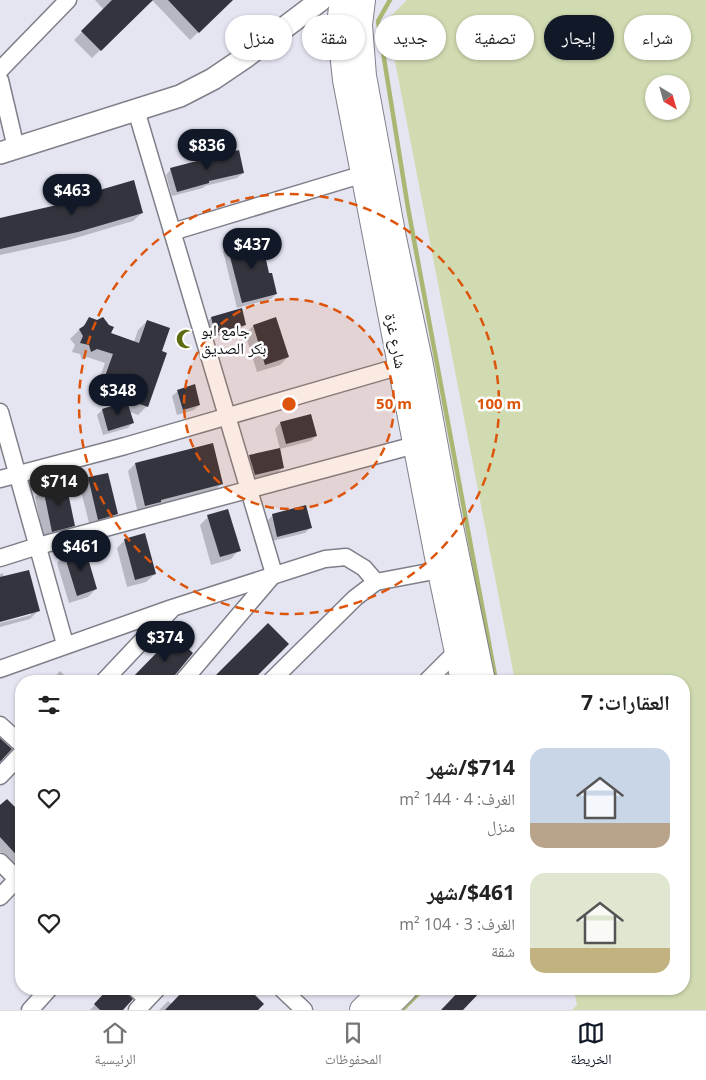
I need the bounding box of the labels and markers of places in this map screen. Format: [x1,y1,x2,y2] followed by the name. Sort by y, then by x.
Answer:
[177,128,237,171] pin: $836
[42,174,102,216] pin: $463
[222,228,282,270] pin: $437
[201,319,266,359] place label: جامع ابو بكر الصديق
[175,328,197,350] mosque icon: جامع ابو بكر الصديق
[88,374,148,416] pin: $348
[280,395,298,413] centre of rings
[29,464,89,507] pin: $714
[51,530,111,572] pin: $461
[135,620,195,663] pin: $374

